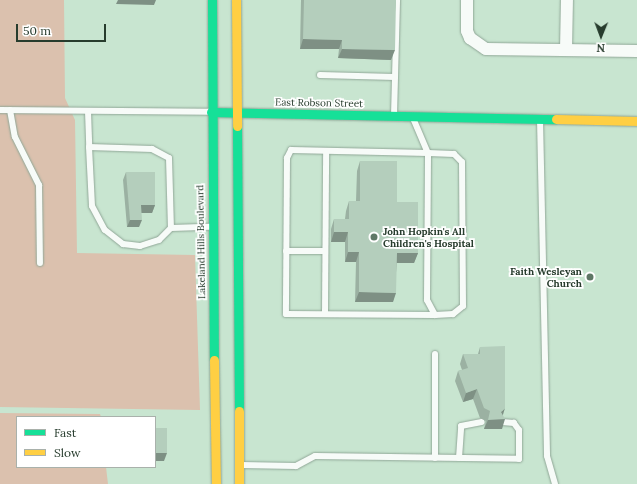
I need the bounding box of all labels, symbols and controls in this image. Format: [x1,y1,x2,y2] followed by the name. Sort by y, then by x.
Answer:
[18,16,108,42] scale bar
[581,16,621,56] north arrow
[23,23,51,38] text: 50 m
[596,41,605,55] text: N
[275,96,363,110] street label: East Robson Street
[194,185,208,299] street label: Lakeland Hills Boulevard
[383,225,474,248] place label: John Hopkin's All Children's Hospital
[368,231,380,243] marker: John Hopkin's All Children's Hospital
[510,265,582,288] place label: Faith Wesleyan Church
[585,272,595,282] marker: Faith Wesleyan Church
[16,416,156,468] legend
[54,425,77,440] text: Fast
[54,445,81,460] text: Slow

